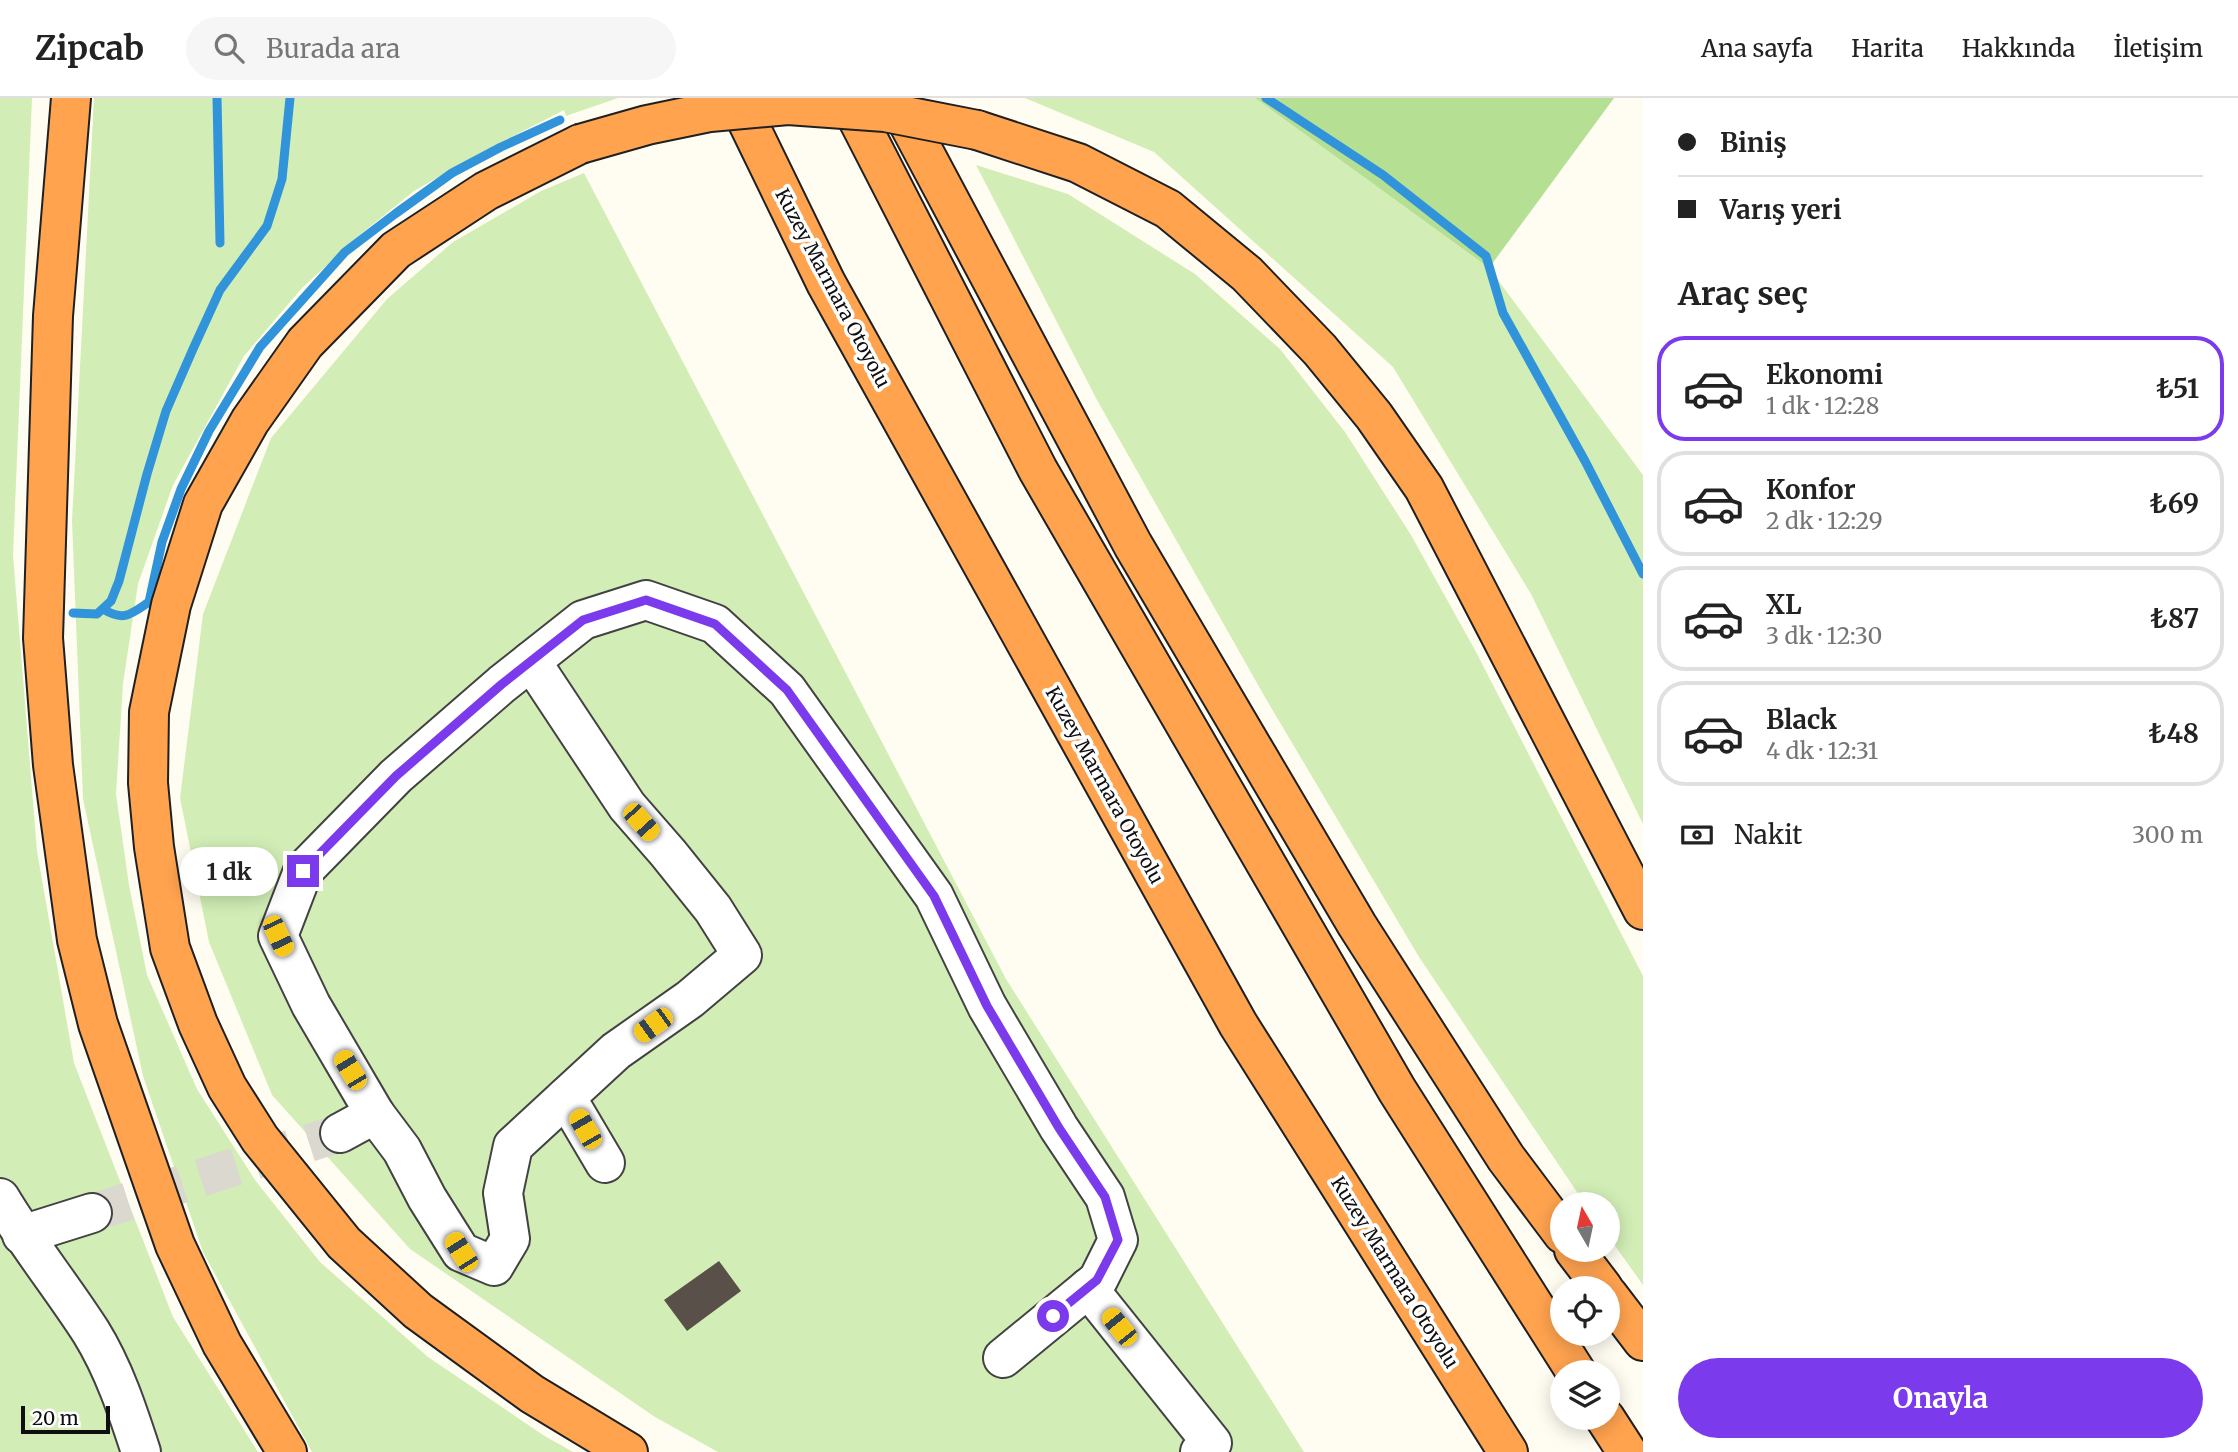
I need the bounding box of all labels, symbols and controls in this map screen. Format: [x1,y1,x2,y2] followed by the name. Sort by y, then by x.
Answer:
[186,17,676,80] search box
[35,28,144,69] text: Zipcab
[210,29,248,67] icon: search
[266,32,400,65] text: Burada ara
[1701,33,1813,64] text: Ana sayfa
[1851,33,1924,64] text: Harita
[1962,33,2075,64] text: Hakkında
[2113,33,2203,64] text: İletişim
[1720,126,1787,159] text: Biniş
[770,184,896,392] street label: Kuzey Marmara Otoyolu
[1720,193,1842,226] text: Varış yeri
[1678,274,1808,314] text: Araç seç
[1682,357,1745,420] icon: car
[1766,358,1883,391] text: Ekonomi
[2156,372,2199,405] text: ₺51
[1766,391,1879,420] text: 1 dk · 12:28
[1682,472,1745,535] icon: car
[1766,473,1856,506] text: Konfor
[2150,487,2199,520] text: ₺69
[1766,506,1883,535] text: 2 dk · 12:29
[1682,587,1745,650] icon: car
[1766,588,1802,621] text: XL
[2150,602,2199,635] text: ₺87
[1766,621,1882,650] text: 3 dk · 12:30
[1041,682,1169,888] street label: Kuzey Marmara Otoyolu
[1682,702,1745,765] icon: car
[1766,703,1837,736] text: Black
[2148,717,2199,750] text: ₺48
[1766,736,1878,765] text: 4 dk · 12:31
[620,799,663,845] car
[1678,816,1716,854] icon: cash
[1734,818,1803,851] text: Nakit
[2132,820,2203,849] text: 300 m
[180,846,278,896] callout: 1 dk
[287,855,319,887] route end
[206,857,252,886] text: 1 dk
[260,913,297,959] car
[630,1004,677,1046] car
[331,1047,370,1093] car
[566,1106,605,1152] car
[1326,1172,1464,1372] street label: Kuzey Marmara Otoyolu
[1550,1192,1620,1262] north arrow
[1550,1192,1620,1430] map controls
[441,1229,482,1275] car
[1550,1276,1620,1346] button: locate
[1037,1300,1069,1332] route start
[1098,1304,1141,1350] car
[1678,1358,2203,1438] button: Onayla
[1550,1360,1620,1430] button: layers
[21,1403,110,1435] scale bar
[32,1406,79,1430] text: 20 m

